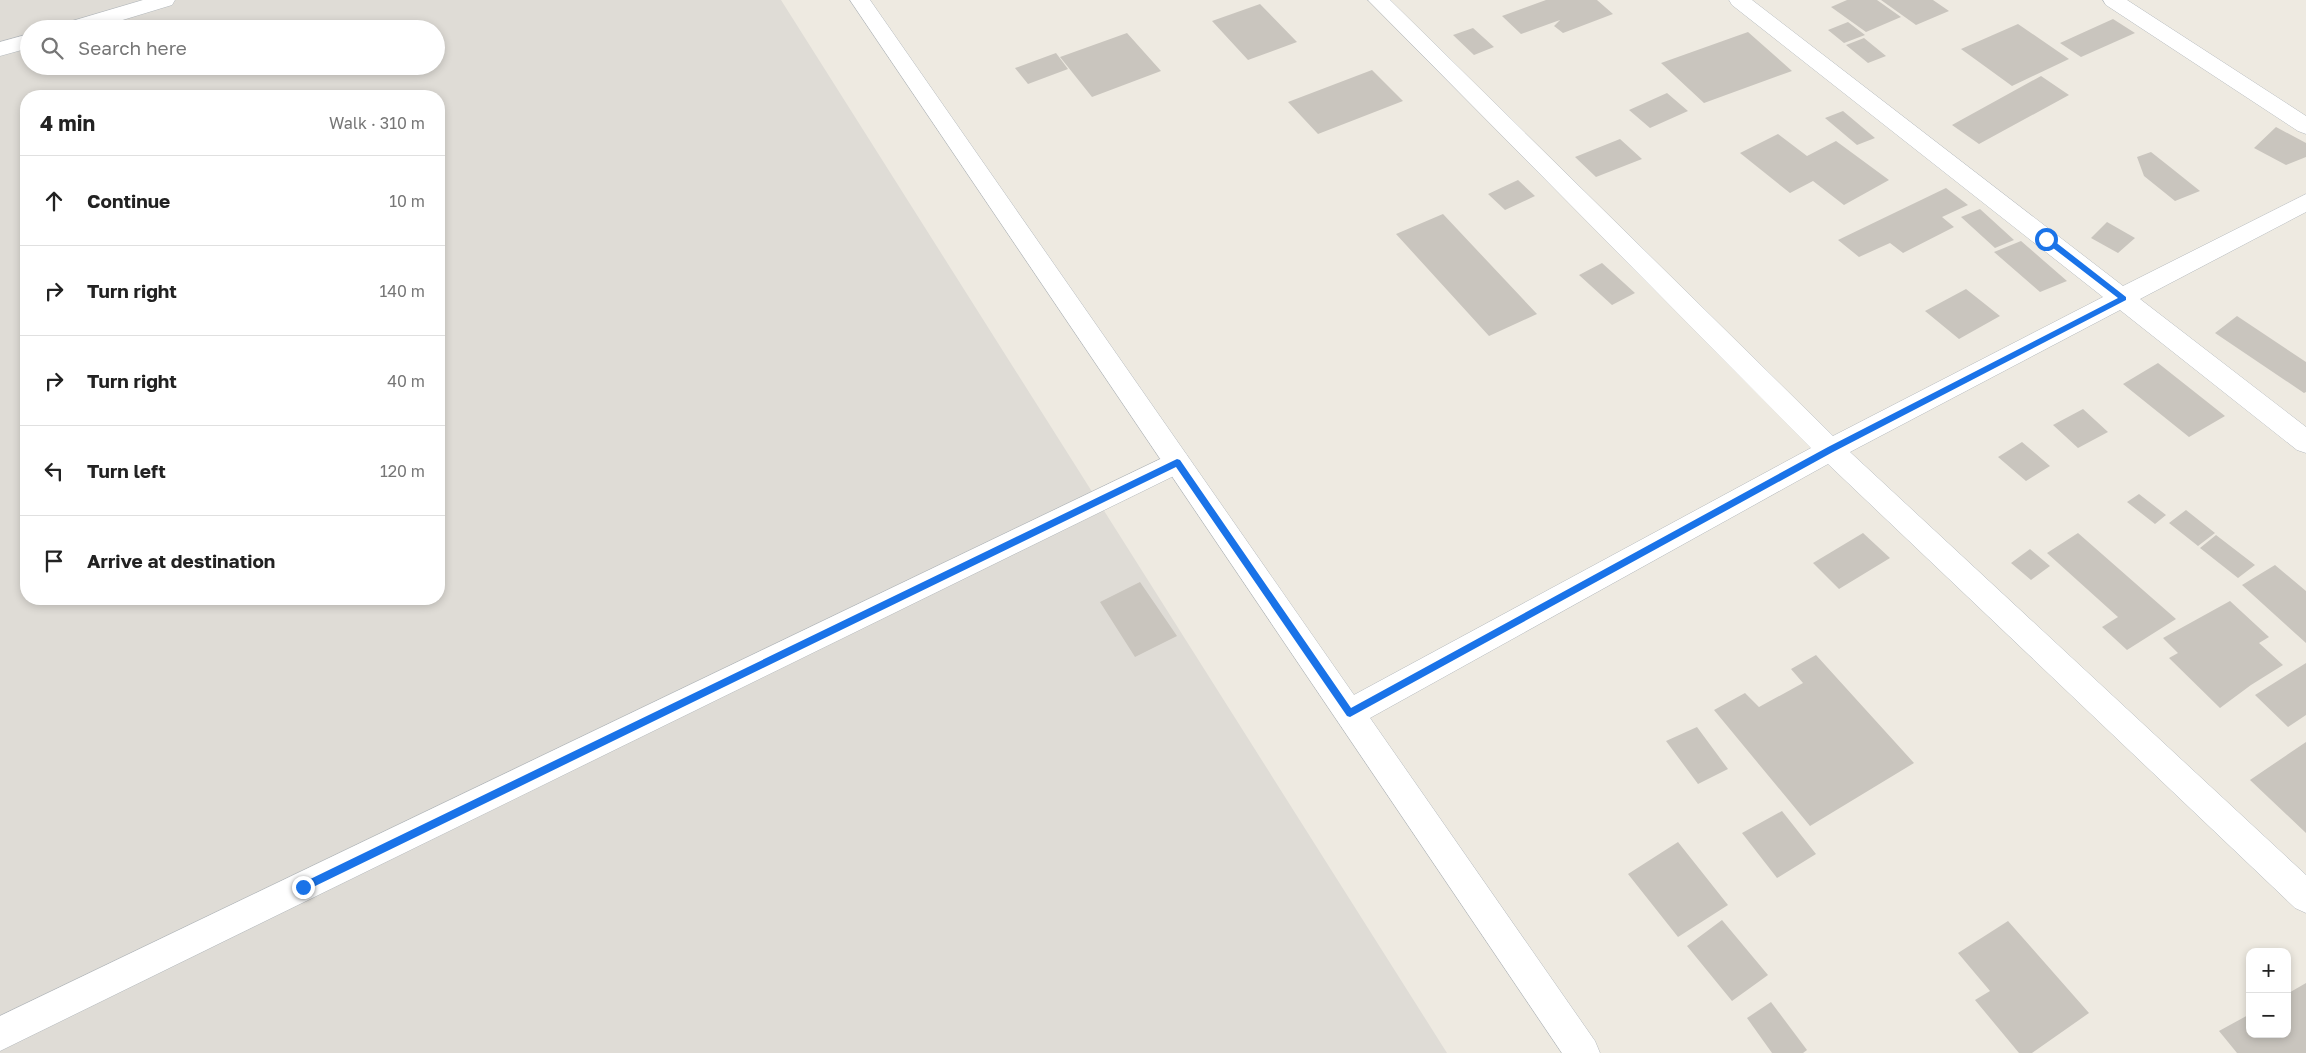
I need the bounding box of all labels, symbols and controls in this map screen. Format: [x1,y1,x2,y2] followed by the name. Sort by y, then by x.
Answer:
[20,20,445,75] search box
[38,34,66,62] icon: search
[78,36,187,59] text: Search here
[40,110,95,136] text: 4 min
[329,113,425,133] text: Walk · 310 m
[40,187,68,215] icon: ahead
[87,189,170,212] text: Continue
[389,191,425,211] text: 10 m
[2035,228,2058,251] route start
[40,277,68,305] icon: right
[87,279,177,302] text: Turn right
[379,281,425,301] text: 140 m
[40,367,68,395] icon: right
[87,369,177,392] text: Turn right
[387,371,425,391] text: 40 m
[40,457,68,485] icon: left
[87,459,166,482] text: Turn left
[380,461,425,481] text: 120 m
[40,547,68,575] icon: arrive
[87,549,275,572] text: Arrive at destination
[292,876,315,899] route end
[2246,948,2291,1038] map controls
[2246,948,2291,993] button: +
[2246,993,2291,1038] button: −

